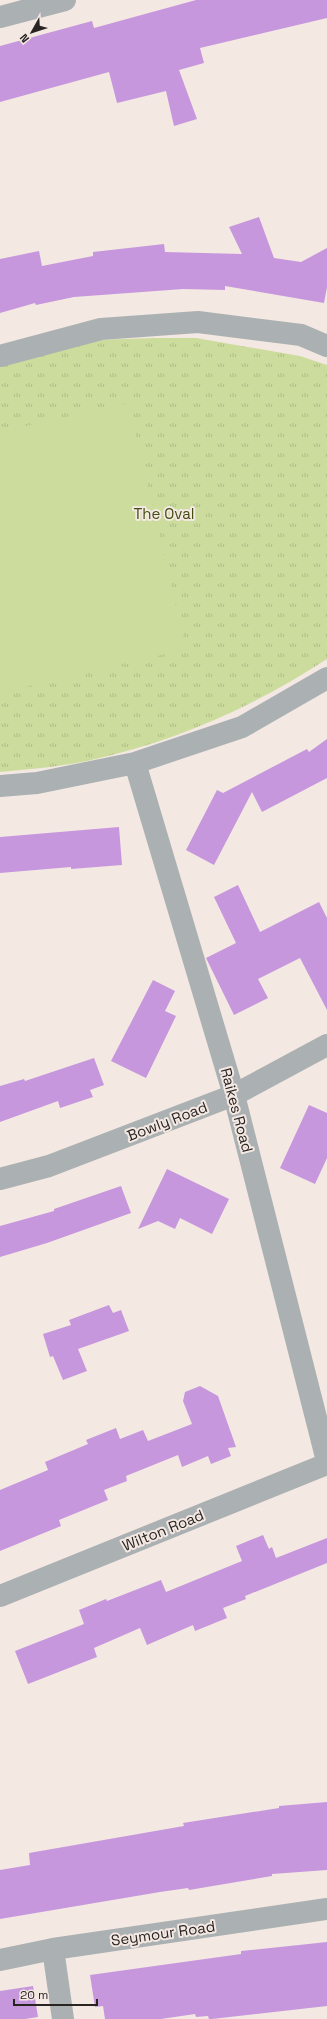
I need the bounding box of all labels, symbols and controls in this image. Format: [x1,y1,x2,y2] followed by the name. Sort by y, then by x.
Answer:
[12,12,52,52] north arrow
[16,31,32,46] text: N
[134,504,194,523] park label: The Oval
[217,1066,257,1154] street label: Raikes Road
[124,1097,210,1145] street label: Bowly Road
[119,1505,207,1555] street label: Wilton Road
[110,1916,216,1950] street label: Seymour Road
[14,1981,97,2007] scale bar
[20,1987,48,2003] text: 20 m

